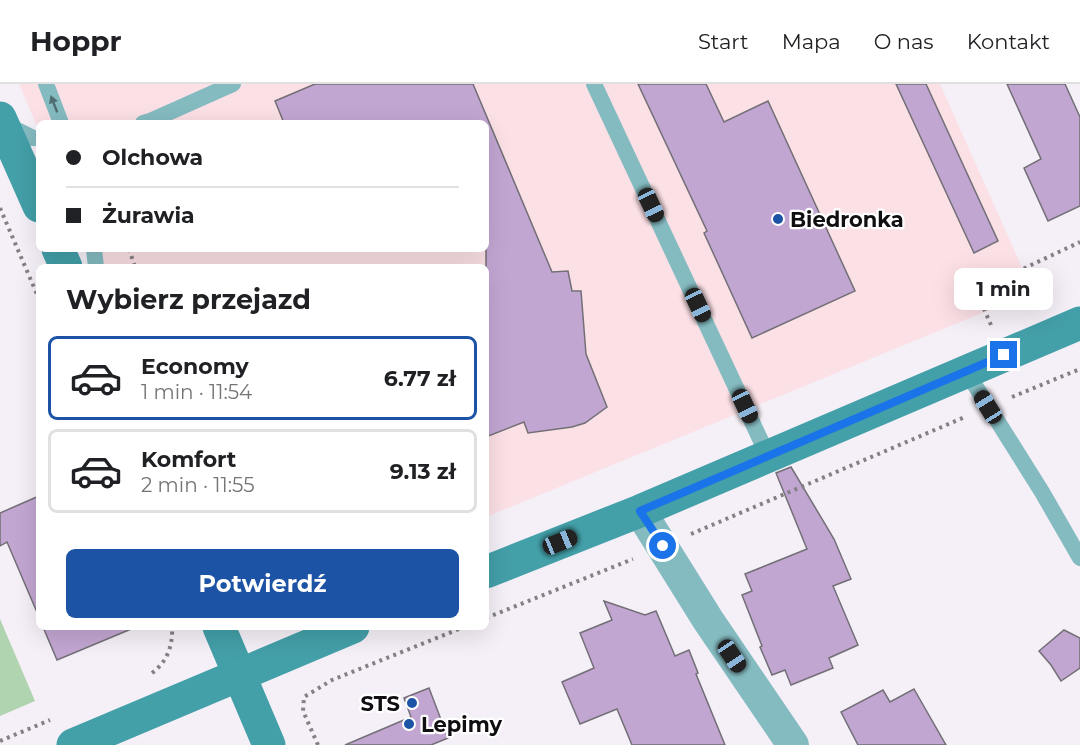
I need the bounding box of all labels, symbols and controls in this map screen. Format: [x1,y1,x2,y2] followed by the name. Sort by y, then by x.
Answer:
[30,24,122,58] text: Hoppr
[698,29,749,54] text: Start
[782,29,841,54] text: Mapa
[874,29,934,54] text: O nas
[967,29,1050,54] text: Kontakt
[49,94,59,112] one-way arrow
[102,144,203,171] text: Olchowa
[635,185,667,225] car
[102,202,195,229] text: Żurawia
[790,207,904,232] place label: Biedronka
[771,212,785,226] marker: Biedronka
[954,268,1054,310] callout: 1 min
[976,277,1031,301] text: 1 min
[66,283,311,316] text: Wybierz przejazd
[682,285,714,325] car
[990,341,1017,368] route end
[69,351,123,405] icon: car
[141,353,249,380] text: Economy
[384,365,456,392] text: 6.77 zł
[141,380,252,404] text: 1 min · 11:54
[729,386,761,426] car
[971,387,1005,427] car
[69,444,123,498] icon: car
[141,446,236,473] text: Komfort
[390,458,456,485] text: 9.13 zł
[141,473,254,497] text: 2 min · 11:55
[540,527,580,557] car
[649,532,676,559] route start
[66,549,459,618] button: Potwierdź
[714,636,750,676] car
[361,691,400,716] place label: STS
[405,696,419,710] marker: STS
[421,712,503,737] place label: Lepimy
[402,717,416,731] marker: Lepimy

